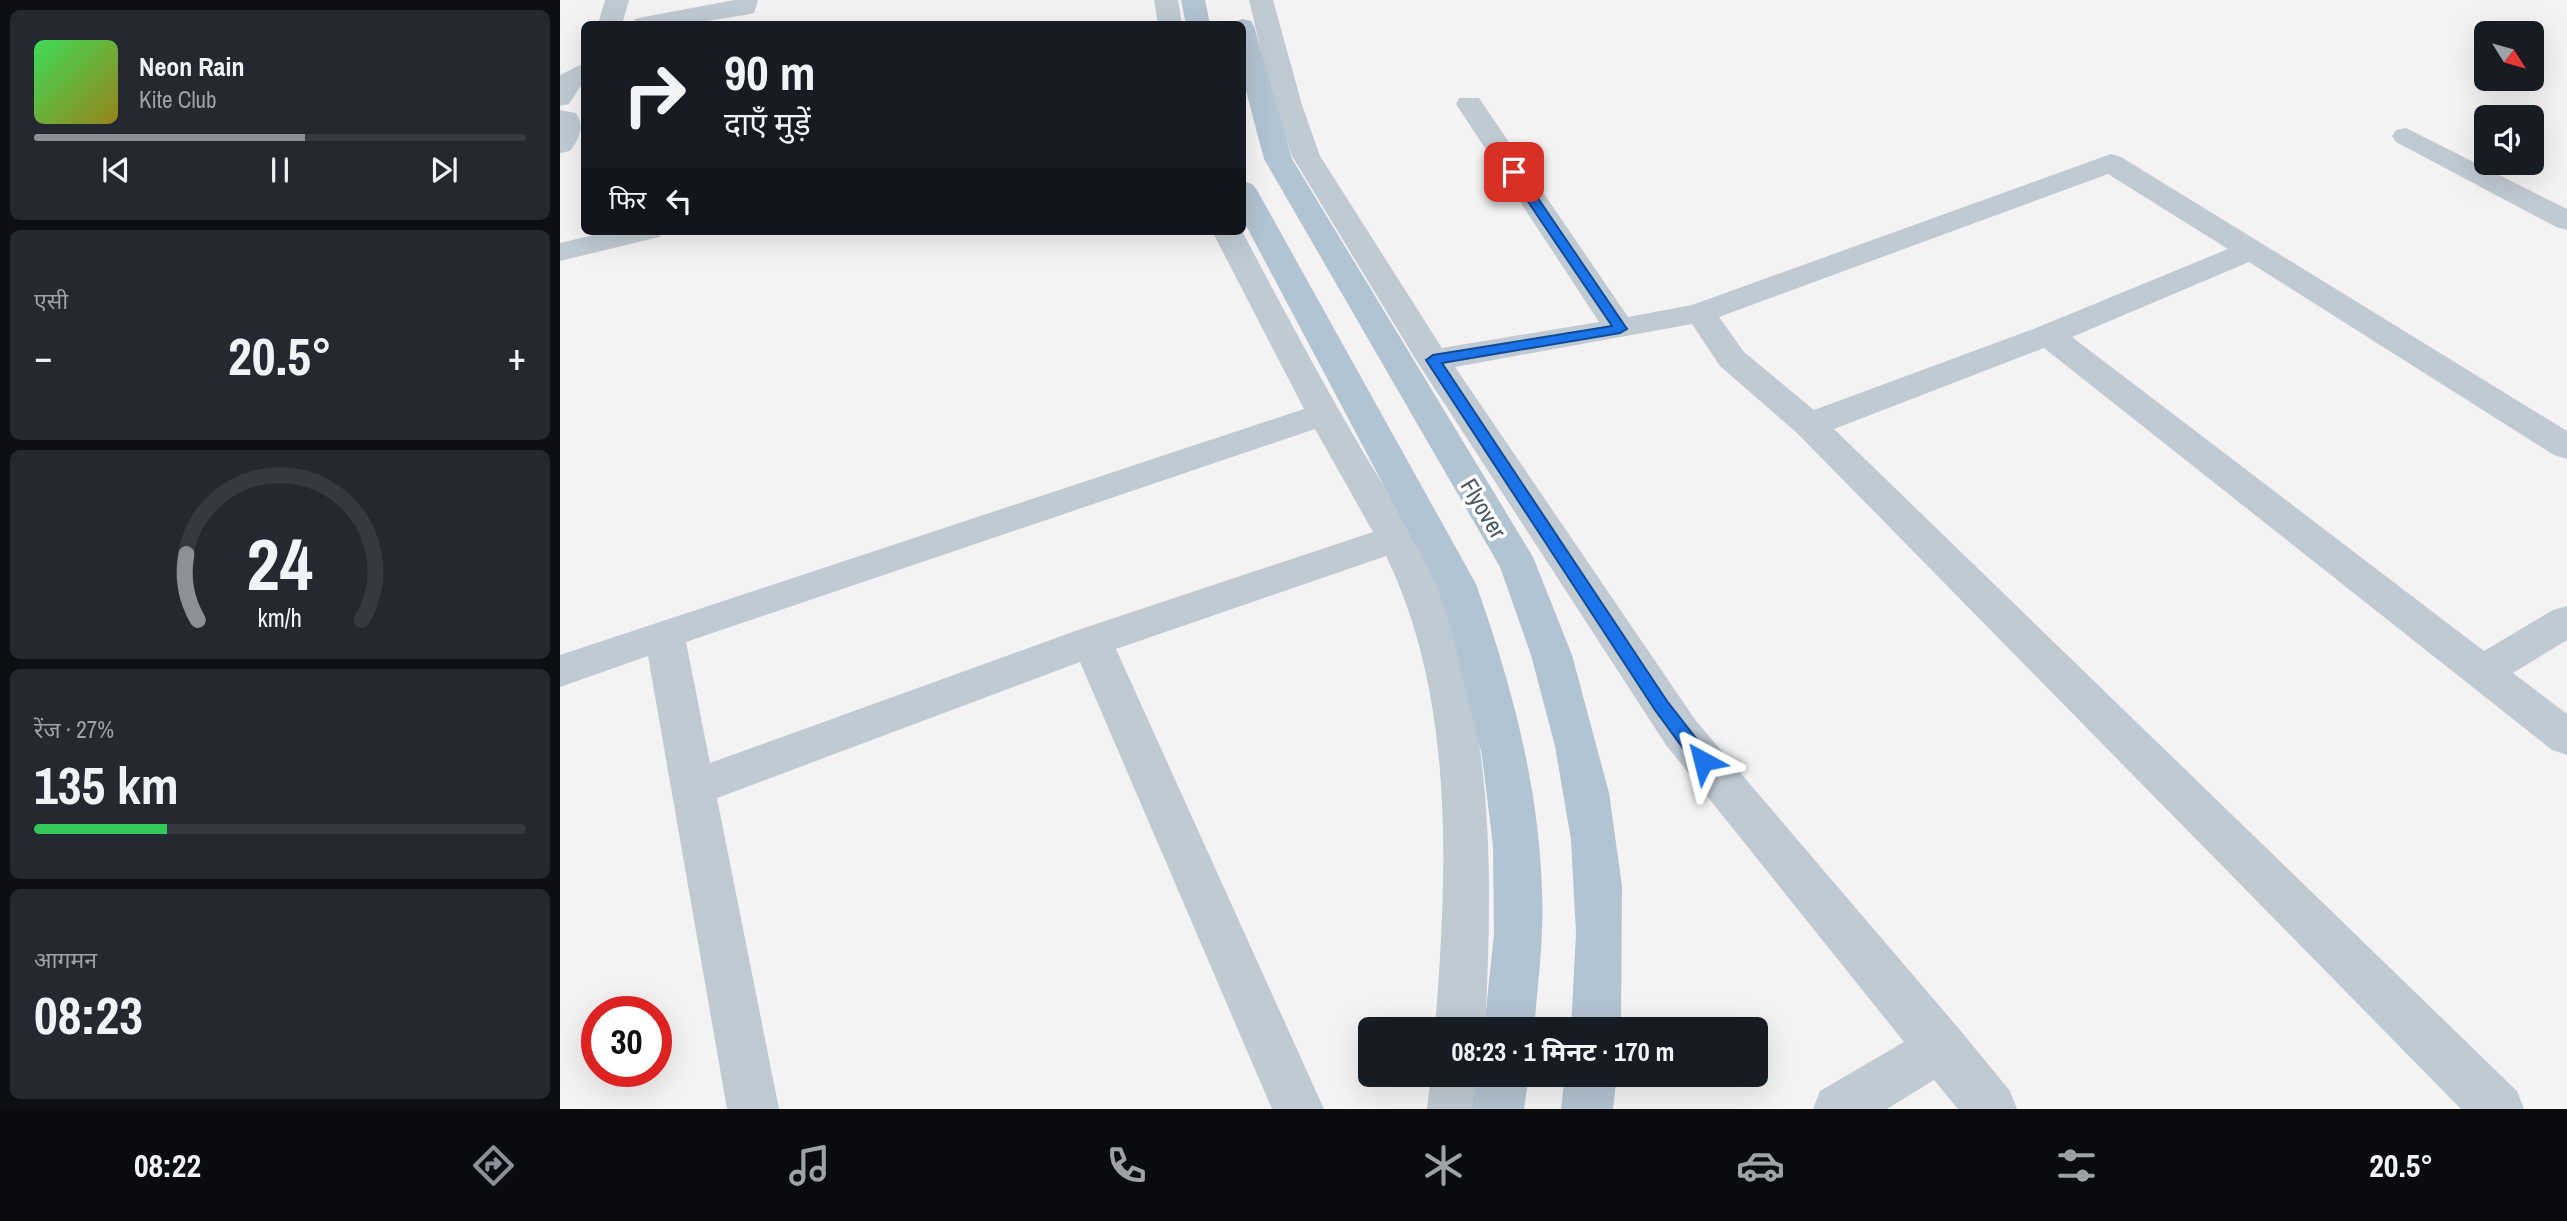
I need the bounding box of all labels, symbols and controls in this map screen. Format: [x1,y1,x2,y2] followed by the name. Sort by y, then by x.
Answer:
[2474,21,2544,91] north arrow
[2474,21,2544,175] map controls
[724,39,816,105] text: 90 m
[139,49,244,84] text: Neon Rain
[609,49,700,140] icon: right
[139,84,217,115] text: Kite Club
[724,102,811,145] text: दाएँ मुड़ें
[2474,105,2544,175] button: sound
[1484,142,1544,202] pin
[97,151,135,189] icon: previous
[261,151,299,189] icon: pause
[425,151,463,189] icon: next
[1495,153,1533,191] icon: arrive
[609,182,646,217] text: फिर
[660,182,698,220] icon: left
[34,285,68,316] text: एसी
[228,321,332,391] text: 20.5°
[34,331,52,382] text: −
[508,331,526,382] text: +
[1454,472,1515,544] street label: Flyover
[247,516,313,614] text: 24
[258,601,302,635] text: km/h
[34,714,114,745] text: रेंज · 27%
[1666,724,1740,798] position arrow
[34,750,179,820] text: 135 km
[34,944,97,975] text: आगमन
[34,980,143,1050] text: 08:23
[581,996,672,1087] speed limit sign: 30
[1452,1034,1674,1069] text: 08:23 · 1 मिनट · 170 m
[469,1141,518,1190] icon: directions
[785,1141,834,1190] icon: music
[1102,1141,1151,1190] icon: phone
[1419,1141,1468,1190] icon: climate
[1736,1141,1785,1190] icon: car
[2052,1141,2101,1190] icon: filters
[134,1144,201,1187] text: 08:22
[2369,1144,2433,1187] text: 20.5°

